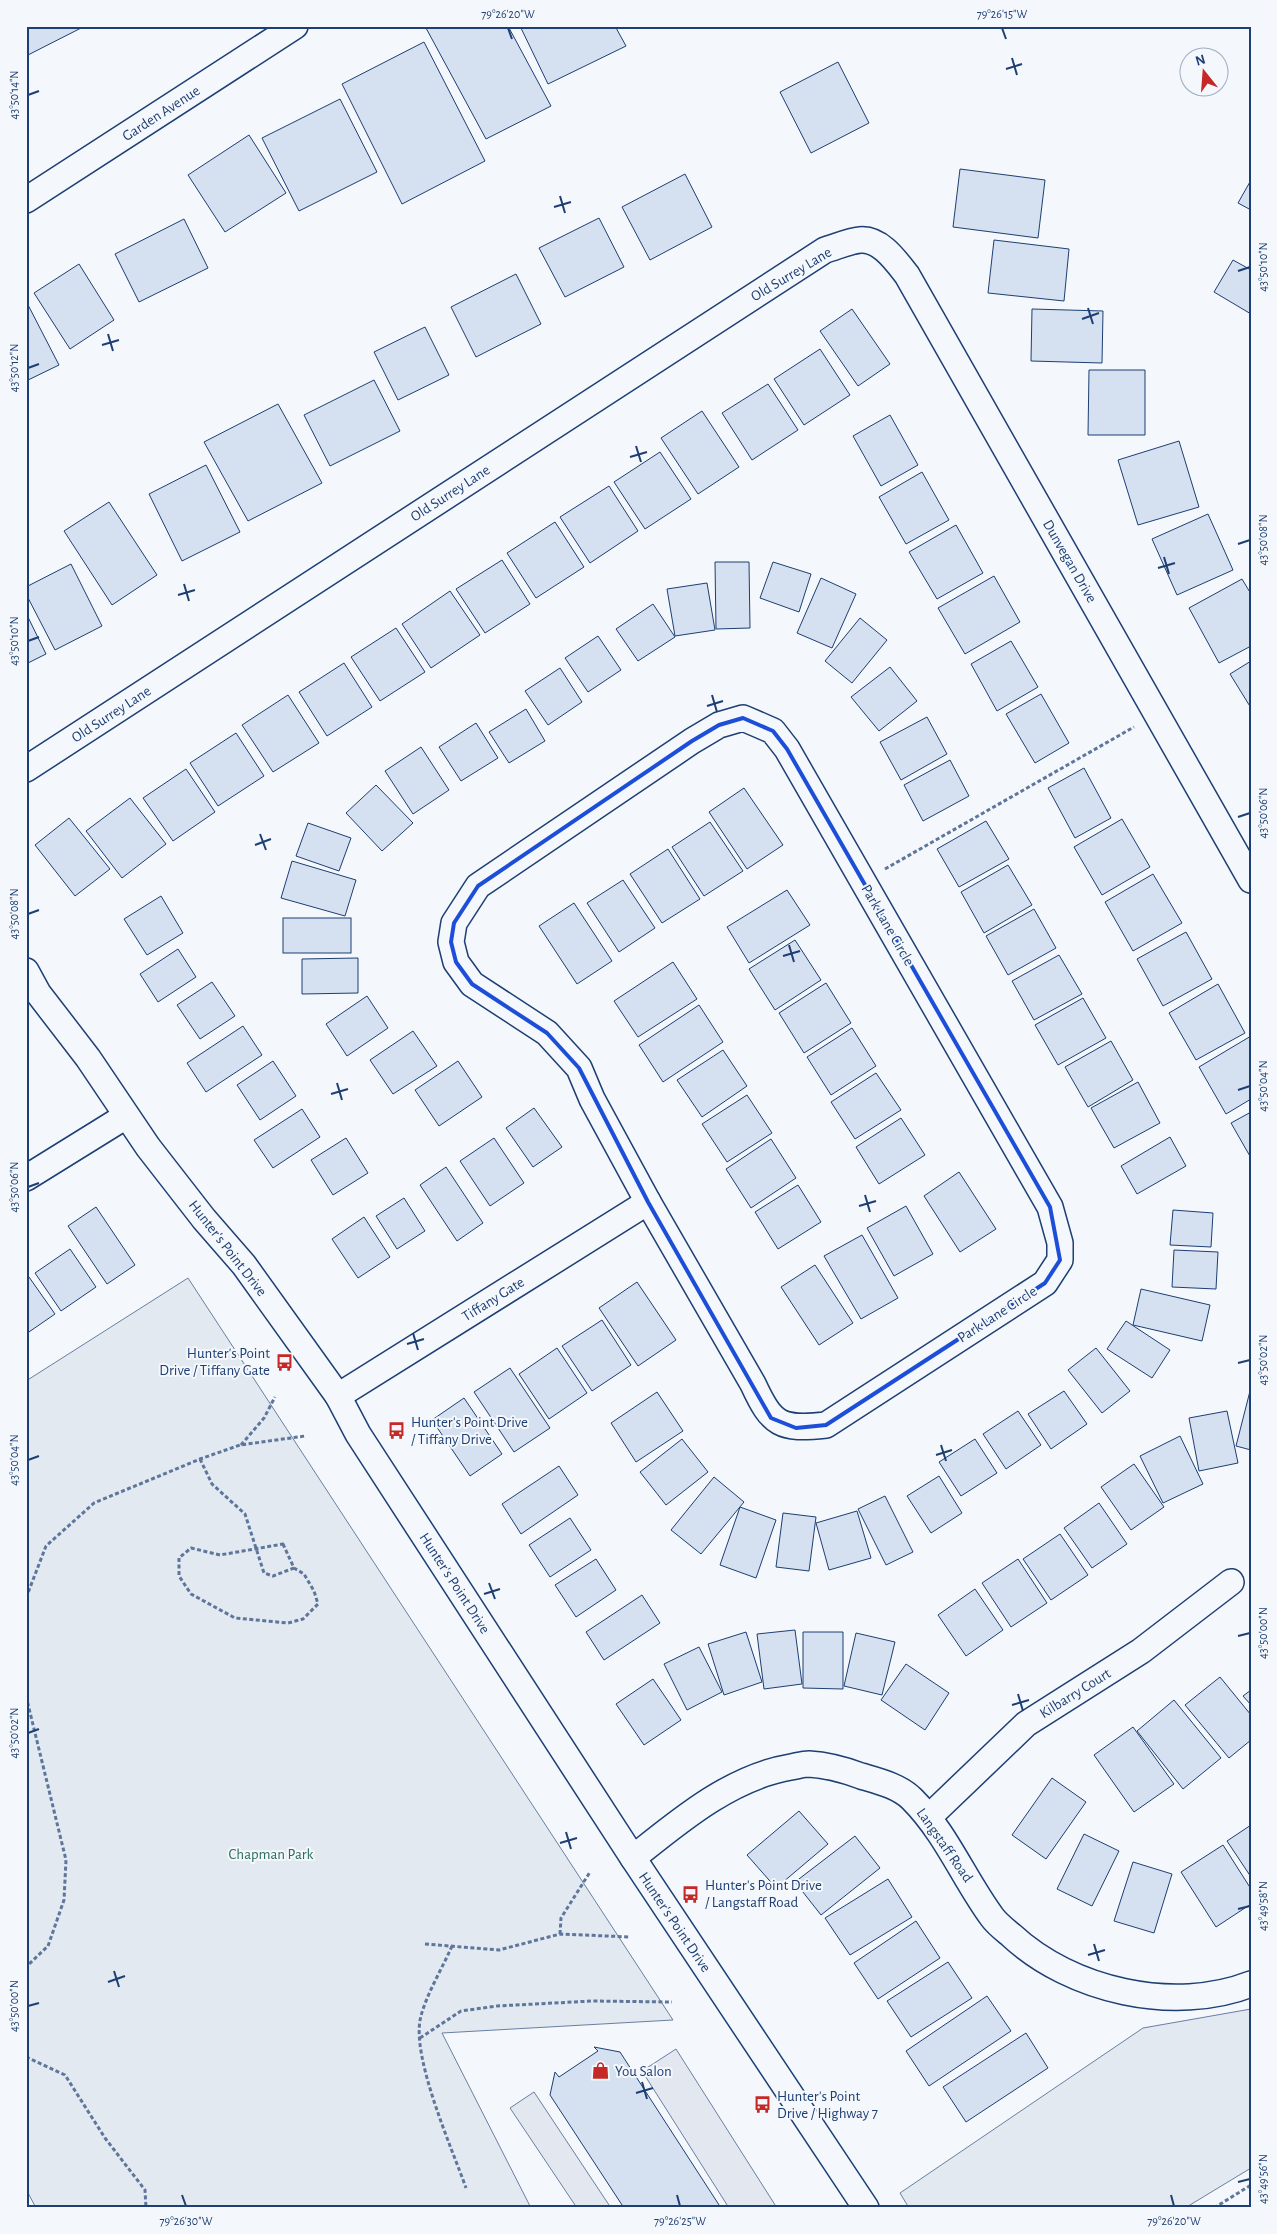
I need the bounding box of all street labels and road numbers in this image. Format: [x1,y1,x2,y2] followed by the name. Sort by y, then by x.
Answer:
[120,83,203,144] street label: Garden Avenue
[748,244,834,304] street label: Old Surrey Lane
[408,462,493,525] street label: Old Surrey Lane
[1040,517,1099,605] street label: Dunvegan Drive
[69,683,154,746] street label: Old Surrey Lane
[858,882,917,969] street label: Park Lane Circle
[186,1198,270,1299] street label: Hunter's Point Drive
[459,1274,527,1324] street label: Tiffany Gate
[955,1283,1040,1346] street label: Park Lane Circle
[416,1530,493,1636] street label: Hunter's Point Drive
[1037,1666,1114,1721] street label: Kilbarry Court
[914,1806,976,1885] street label: Langstaff Road
[636,1870,714,1975] street label: Hunter's Point Drive

